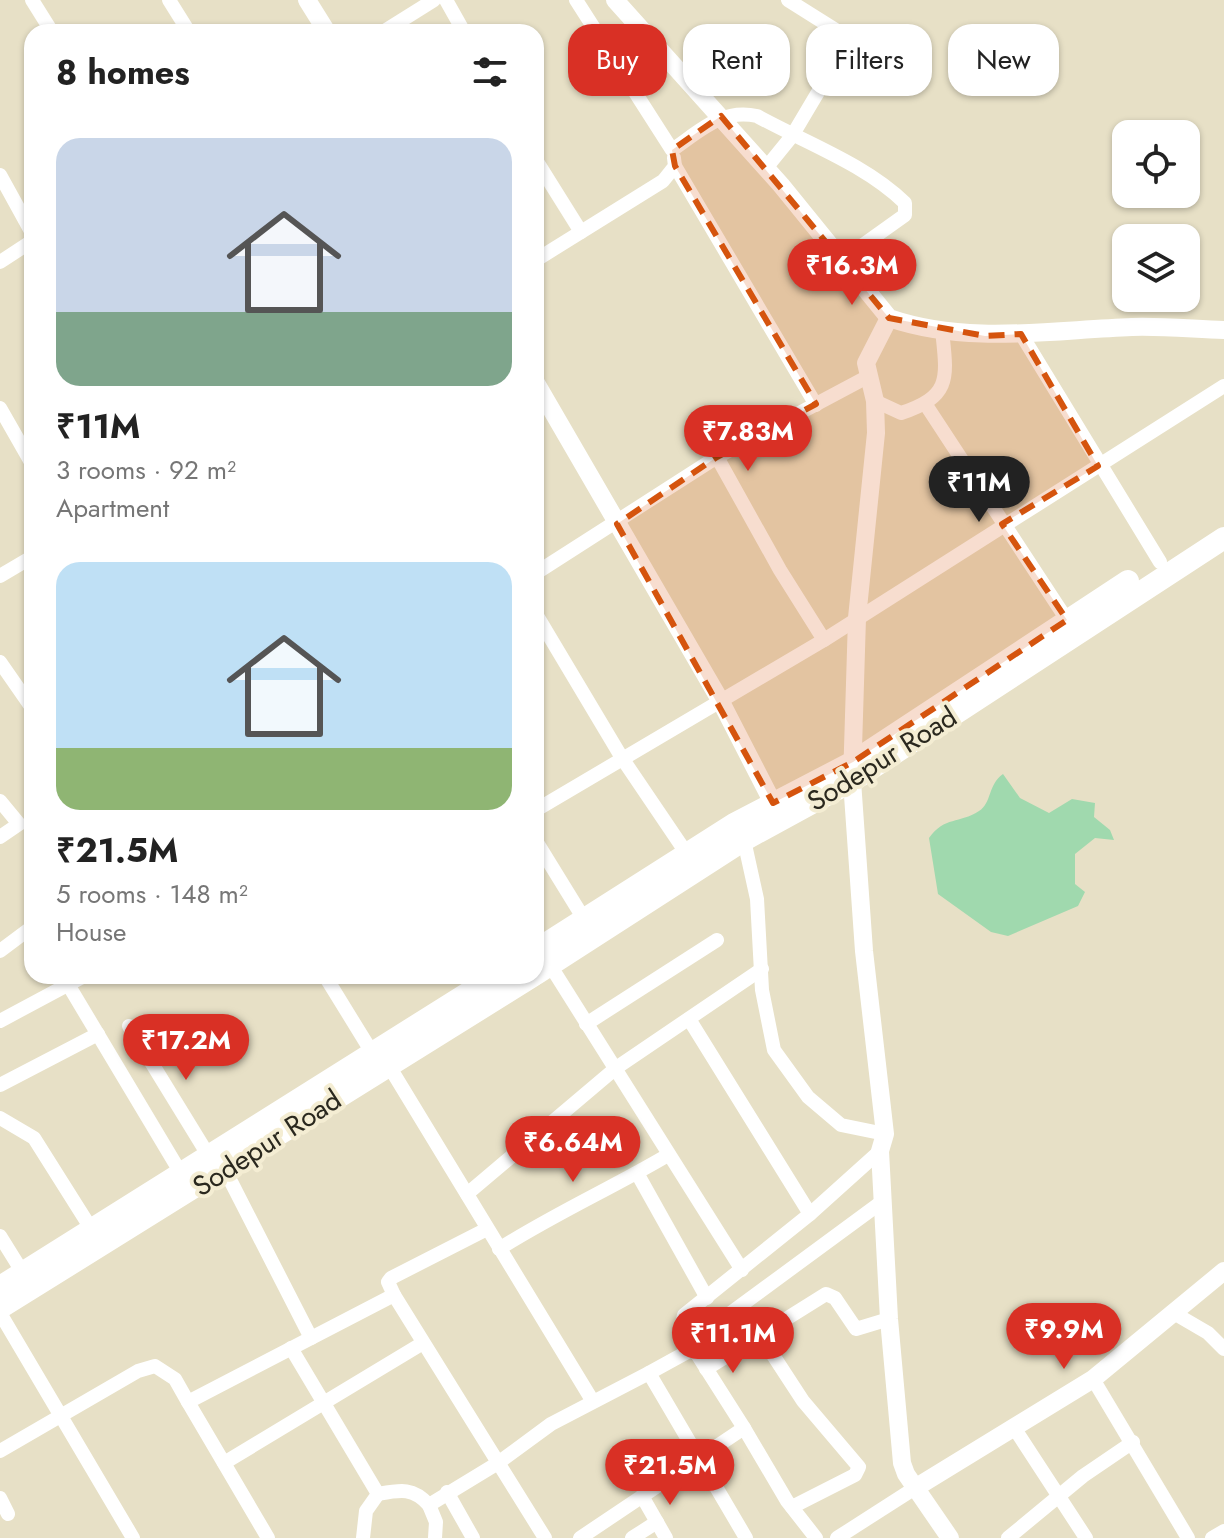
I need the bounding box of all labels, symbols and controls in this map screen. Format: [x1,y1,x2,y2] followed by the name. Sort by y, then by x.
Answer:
[568,24,667,96] chip: Buy
[683,24,790,96] chip: Rent
[806,24,932,96] chip: Filters
[948,24,1059,96] chip: New
[56,48,190,97] text: 8 homes
[468,50,512,94] icon: filters
[1112,120,1200,312] map controls
[1112,120,1200,208] button: locate
[212,190,356,334] icon: home
[1112,224,1200,312] button: layers
[787,239,917,307] pin: ₹16.3M
[805,246,899,284] text: ₹16.3M
[56,402,140,451] text: ₹11M
[683,405,813,473] pin: ₹7.83M
[702,412,794,450] text: ₹7.83M
[56,451,236,489] text: 3 rooms · 92 m²
[932,456,1026,524] pin: ₹11M
[947,463,1011,501] text: ₹11M
[56,489,169,527] text: Apartment
[212,614,356,758] icon: home
[799,697,965,821] street label: Sodepur Road
[56,826,178,875] text: ₹21.5M
[56,875,248,913] text: 5 rooms · 148 m²
[56,913,126,951] text: House
[121,1014,251,1082] pin: ₹17.2M
[141,1021,231,1059] text: ₹17.2M
[185,1079,349,1207] street label: Sodepur Road
[508,1116,638,1184] pin: ₹6.64M
[523,1123,623,1161] text: ₹6.64M
[1008,1303,1120,1371] pin: ₹9.9M
[668,1307,798,1375] pin: ₹11.1M
[1024,1310,1104,1348] text: ₹9.9M
[690,1314,776,1352] text: ₹11.1M
[605,1439,735,1507] pin: ₹21.5M
[623,1446,717,1484] text: ₹21.5M

